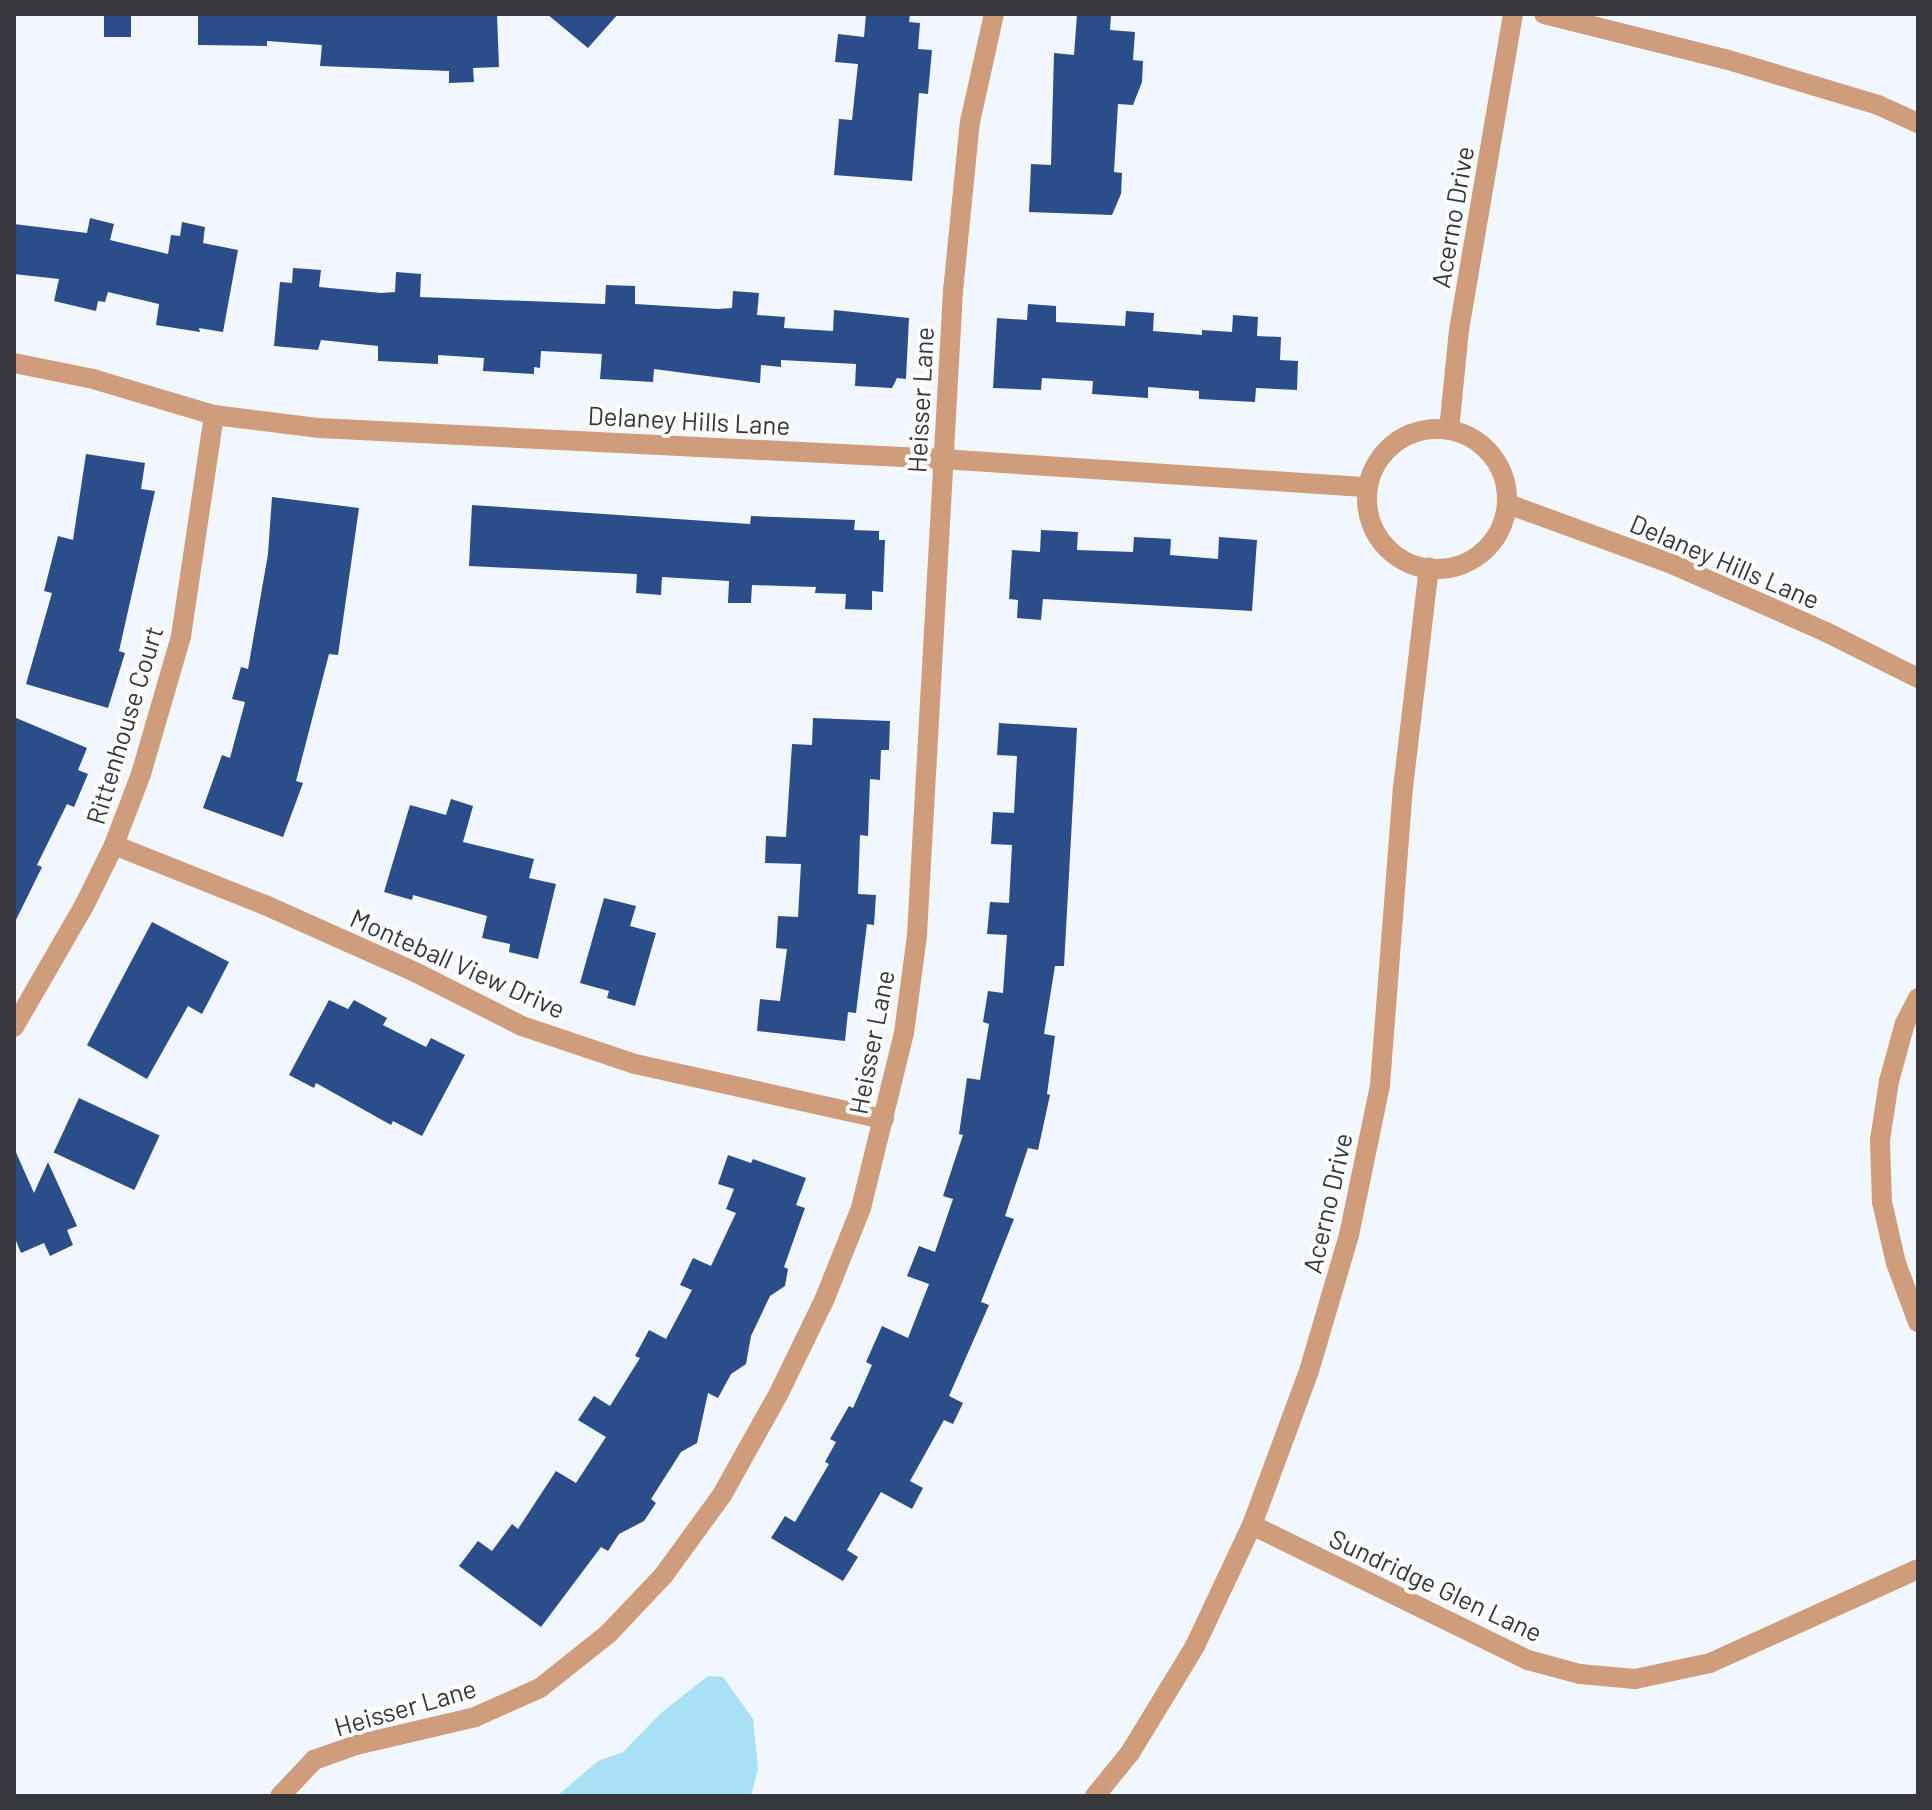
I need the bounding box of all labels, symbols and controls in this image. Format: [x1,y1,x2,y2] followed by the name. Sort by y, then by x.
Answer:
[1424,144,1480,290] street label: Acerno Drive
[901,326,939,474] street label: Heisser Lane
[587,399,791,441] street label: Delaney Hills Lane
[1626,507,1824,615] street label: Delaney Hills Lane
[79,622,169,828] street label: Rittenhouse Court
[346,902,570,1024] street label: Monteball View Drive
[842,967,900,1117] street label: Heisser Lane
[1296,1130,1358,1276] street label: Acerno Drive
[1325,1522,1547,1648] street label: Sundridge Glen Lane
[330,1672,480,1742] street label: Heisser Lane

